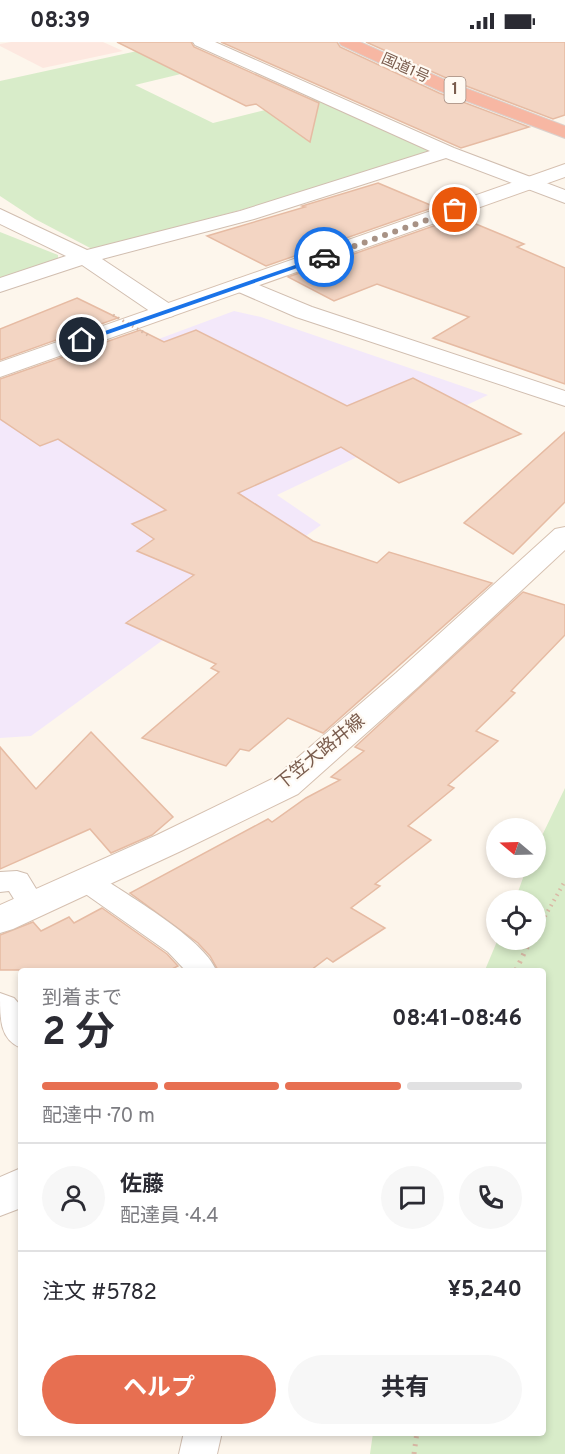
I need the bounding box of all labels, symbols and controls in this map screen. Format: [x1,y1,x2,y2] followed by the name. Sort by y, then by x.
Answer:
[30,8,90,35] text: 08:39
[378,50,432,88] street label: 国道1号
[444,77,466,103] road number: 1
[429,184,480,235] pin
[438,193,471,226] icon: bag
[294,227,354,287] courier
[308,241,341,274] icon: car
[56,314,107,365] pin
[65,323,98,356] icon: home
[272,710,370,796] street label: 下笠大路井線
[486,818,546,878] north arrow
[486,818,546,950] map controls
[486,890,546,950] button: locate
[42,986,122,1012] text: 到着まで
[392,1006,522,1033] text: 08:41–08:46
[42,1010,115,1059] text: 2 分
[42,1104,155,1130] text: 配達中 · 70 m
[42,1166,105,1229] button: person
[381,1166,444,1229] button: chat
[459,1166,522,1229] button: phone
[120,1172,164,1199] text: 佐藤
[120,1204,219,1230] text: 配達員 · 4.4
[448,1277,522,1304] text: ¥5,240
[42,1280,157,1307] text: 注文 #5782
[42,1355,276,1424] button: ヘルプ
[288,1355,522,1424] button: 共有

